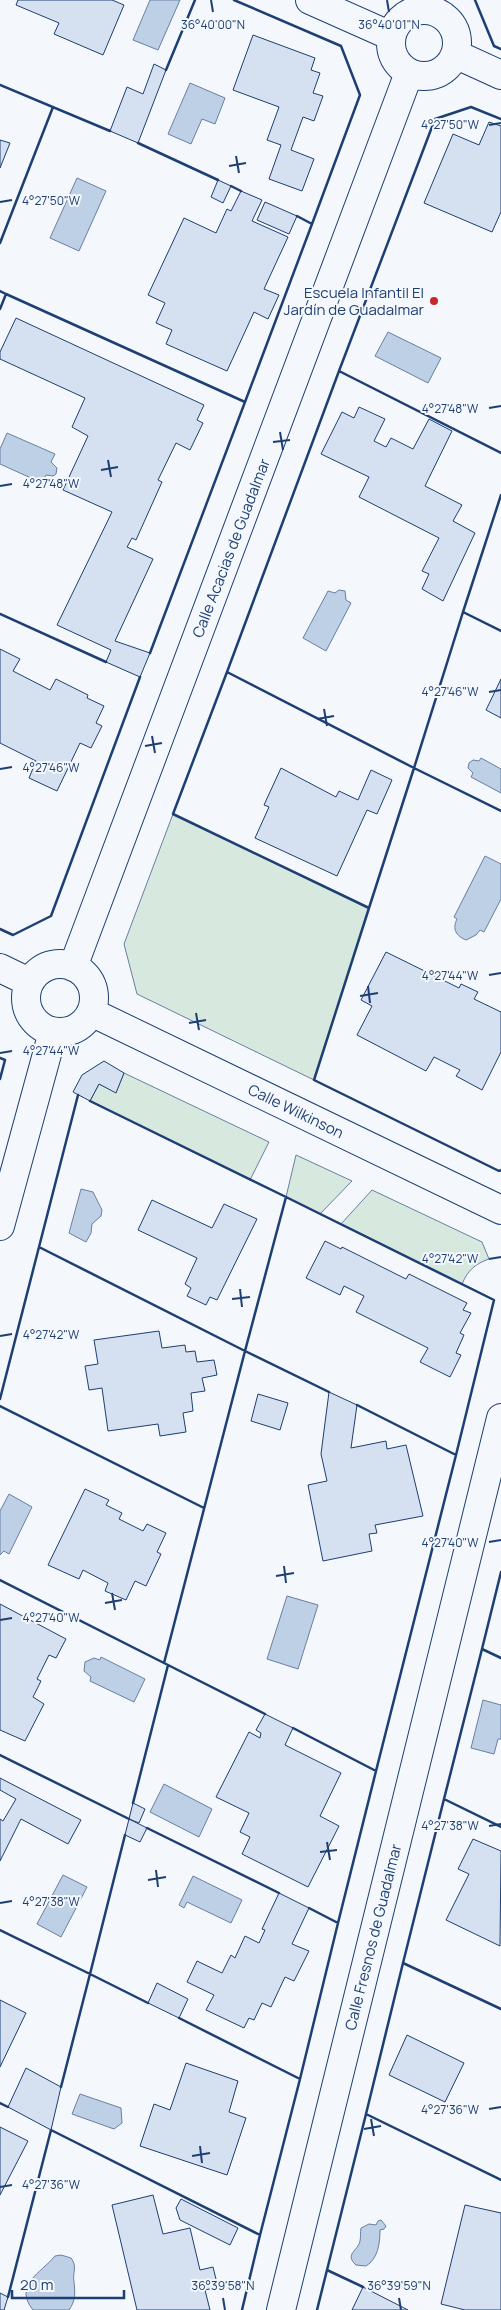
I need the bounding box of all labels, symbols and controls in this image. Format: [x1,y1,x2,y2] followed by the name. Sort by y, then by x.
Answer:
[181,16,245,33] text: 36°40'00"N
[358,16,420,33] text: 36°40'01"N
[421,116,480,133] text: 4°27'50"W
[22,192,81,209] text: 4°27'50"W
[284,282,425,320] place label: Escuela Infantil El Jardín de Guadalmar
[428,295,440,307] marker: Escuela Infantil El Jardín de Guadalmar
[422,400,479,417] text: 4°27'48"W
[187,455,275,641] street label: Calle Acacias de Guadalmar
[23,475,80,492] text: 4°27'48"W
[422,683,479,700] text: 4°27'46"W
[23,759,80,776] text: 4°27'46"W
[422,967,479,984] text: 4°27'44"W
[23,1042,80,1059] text: 4°27'44"W
[245,1079,347,1143] street label: Calle Wilkinson
[422,1250,479,1267] text: 4°27'42"W
[23,1326,80,1343] text: 4°27'42"W
[422,1534,479,1551] text: 4°27'40"W
[23,1609,80,1626] text: 4°27'40"W
[421,1817,479,1834] text: 4°27'38"W
[340,1841,406,2032] street label: Calle Fresnos de Guadalmar
[22,1893,80,1910] text: 4°27'38"W
[421,2101,480,2118] text: 4°27'36"W
[22,2176,81,2193] text: 4°27'36"W
[12,2268,125,2300] scale bar
[20,2274,53,2295] text: 20 m
[192,2277,254,2294] text: 36°39'58"N
[367,2277,431,2294] text: 36°39'59"N

